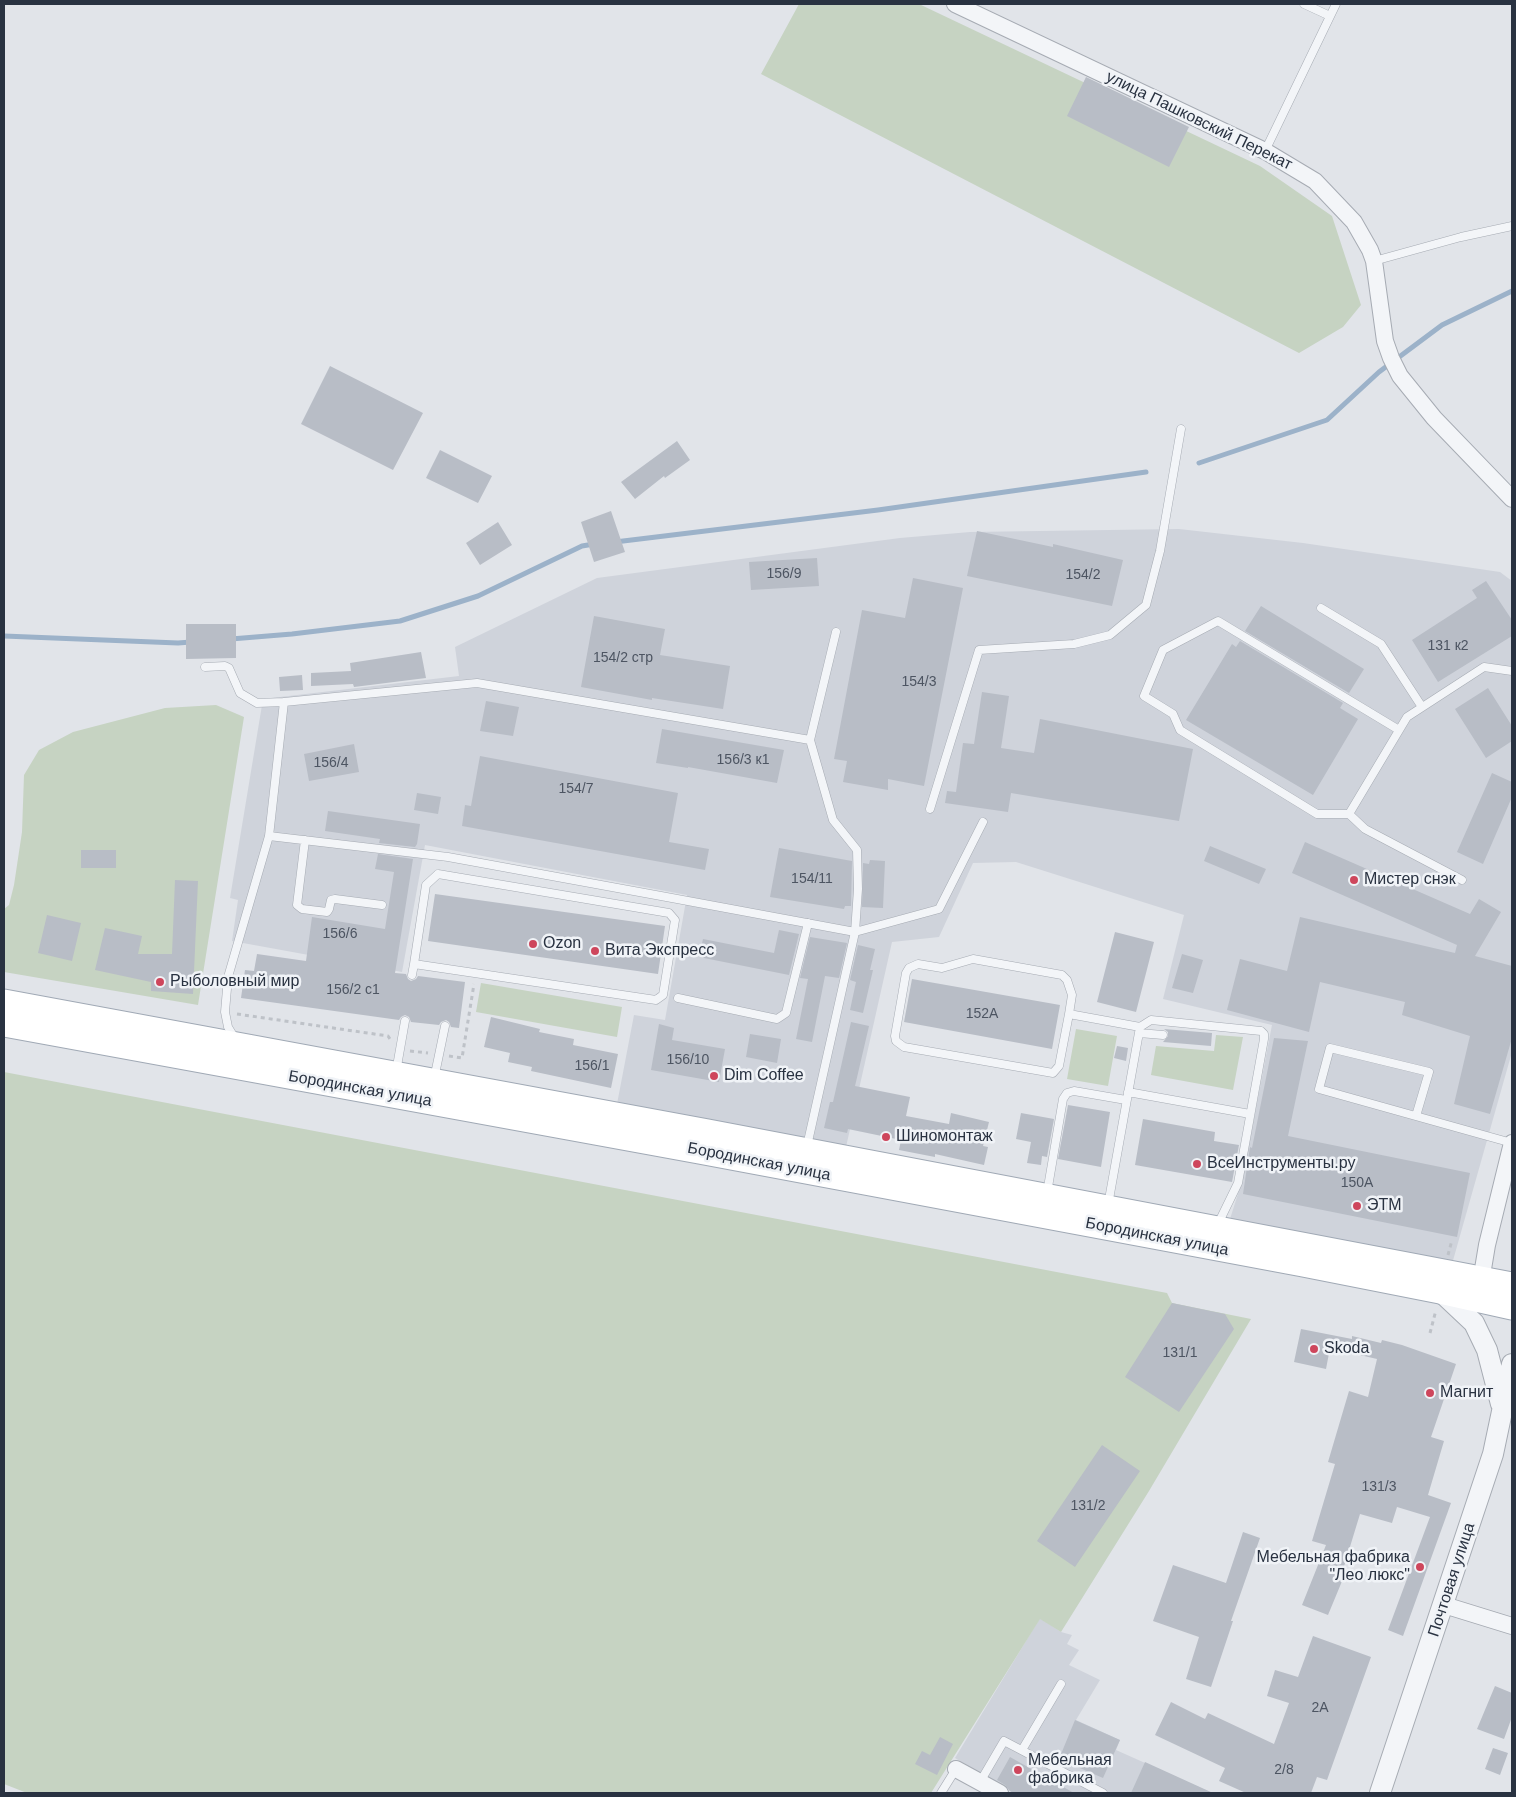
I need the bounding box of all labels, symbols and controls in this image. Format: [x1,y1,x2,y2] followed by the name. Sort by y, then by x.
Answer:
[1103,67,1295,175] street label: улица Пашковский Перекат
[766,566,802,582] house number: 156/9
[1065,567,1101,583] house number: 154/2
[1427,638,1469,654] house number: 131 к2
[593,650,653,666] house number: 154/2 стр
[901,674,937,690] house number: 154/3
[717,752,769,768] house number: 156/3 к1
[313,755,349,771] house number: 156/4
[558,781,594,797] house number: 154/7
[1364,870,1456,890] place label: Мистер снэк
[791,871,833,887] house number: 154/11
[1348,874,1360,886] marker: Мистер снэк
[322,926,358,942] house number: 156/6
[543,934,581,954] place label: Ozon
[527,938,539,950] marker: Ozon
[605,941,714,961] place label: Вита Экспресс
[589,945,601,957] marker: Вита Экспресс
[170,972,299,992] place label: Рыболовный мир
[154,976,166,988] marker: Рыболовный мир
[326,982,380,998] house number: 156/2 с1
[966,1006,998,1022] house number: 152А
[667,1052,709,1068] house number: 156/10
[574,1058,610,1074] house number: 156/1
[724,1066,804,1086] place label: Dim Coffee
[287,1067,433,1111] street label: Бородинская улица
[708,1070,720,1082] marker: Dim Coffee
[896,1127,993,1147] place label: Шиномонтаж
[880,1131,892,1143] marker: Шиномонтаж
[686,1139,832,1185] street label: Бородинская улица
[1207,1154,1356,1174] place label: ВсеИнструменты.ру
[1191,1158,1203,1170] marker: ВсеИнструменты.ру
[1341,1175,1373,1191] house number: 150А
[1367,1196,1402,1216] place label: ЭТМ
[1351,1200,1363,1212] marker: ЭТМ
[1084,1214,1230,1260] street label: Бородинская улица
[1324,1339,1369,1359] place label: Skoda
[1308,1343,1320,1355] marker: Skoda
[1162,1345,1198,1361] house number: 131/1
[1440,1383,1493,1403] place label: Магнит
[1424,1387,1436,1399] marker: Магнит
[1361,1479,1397,1495] house number: 131/3
[1070,1498,1106,1514] house number: 131/2
[1425,1521,1479,1639] street label: Почтовая улица
[1257,1548,1410,1586] place label: Мебельная фабрика "Лео люкс"
[1414,1561,1426,1573] marker: Мебельная фабрика "Лео люкс"
[1311,1700,1329,1716] house number: 2А
[1028,1751,1112,1789] place label: Мебельная фабрика
[1274,1762,1294,1778] house number: 2/8
[1012,1764,1024,1776] marker: Мебельная фабрика

